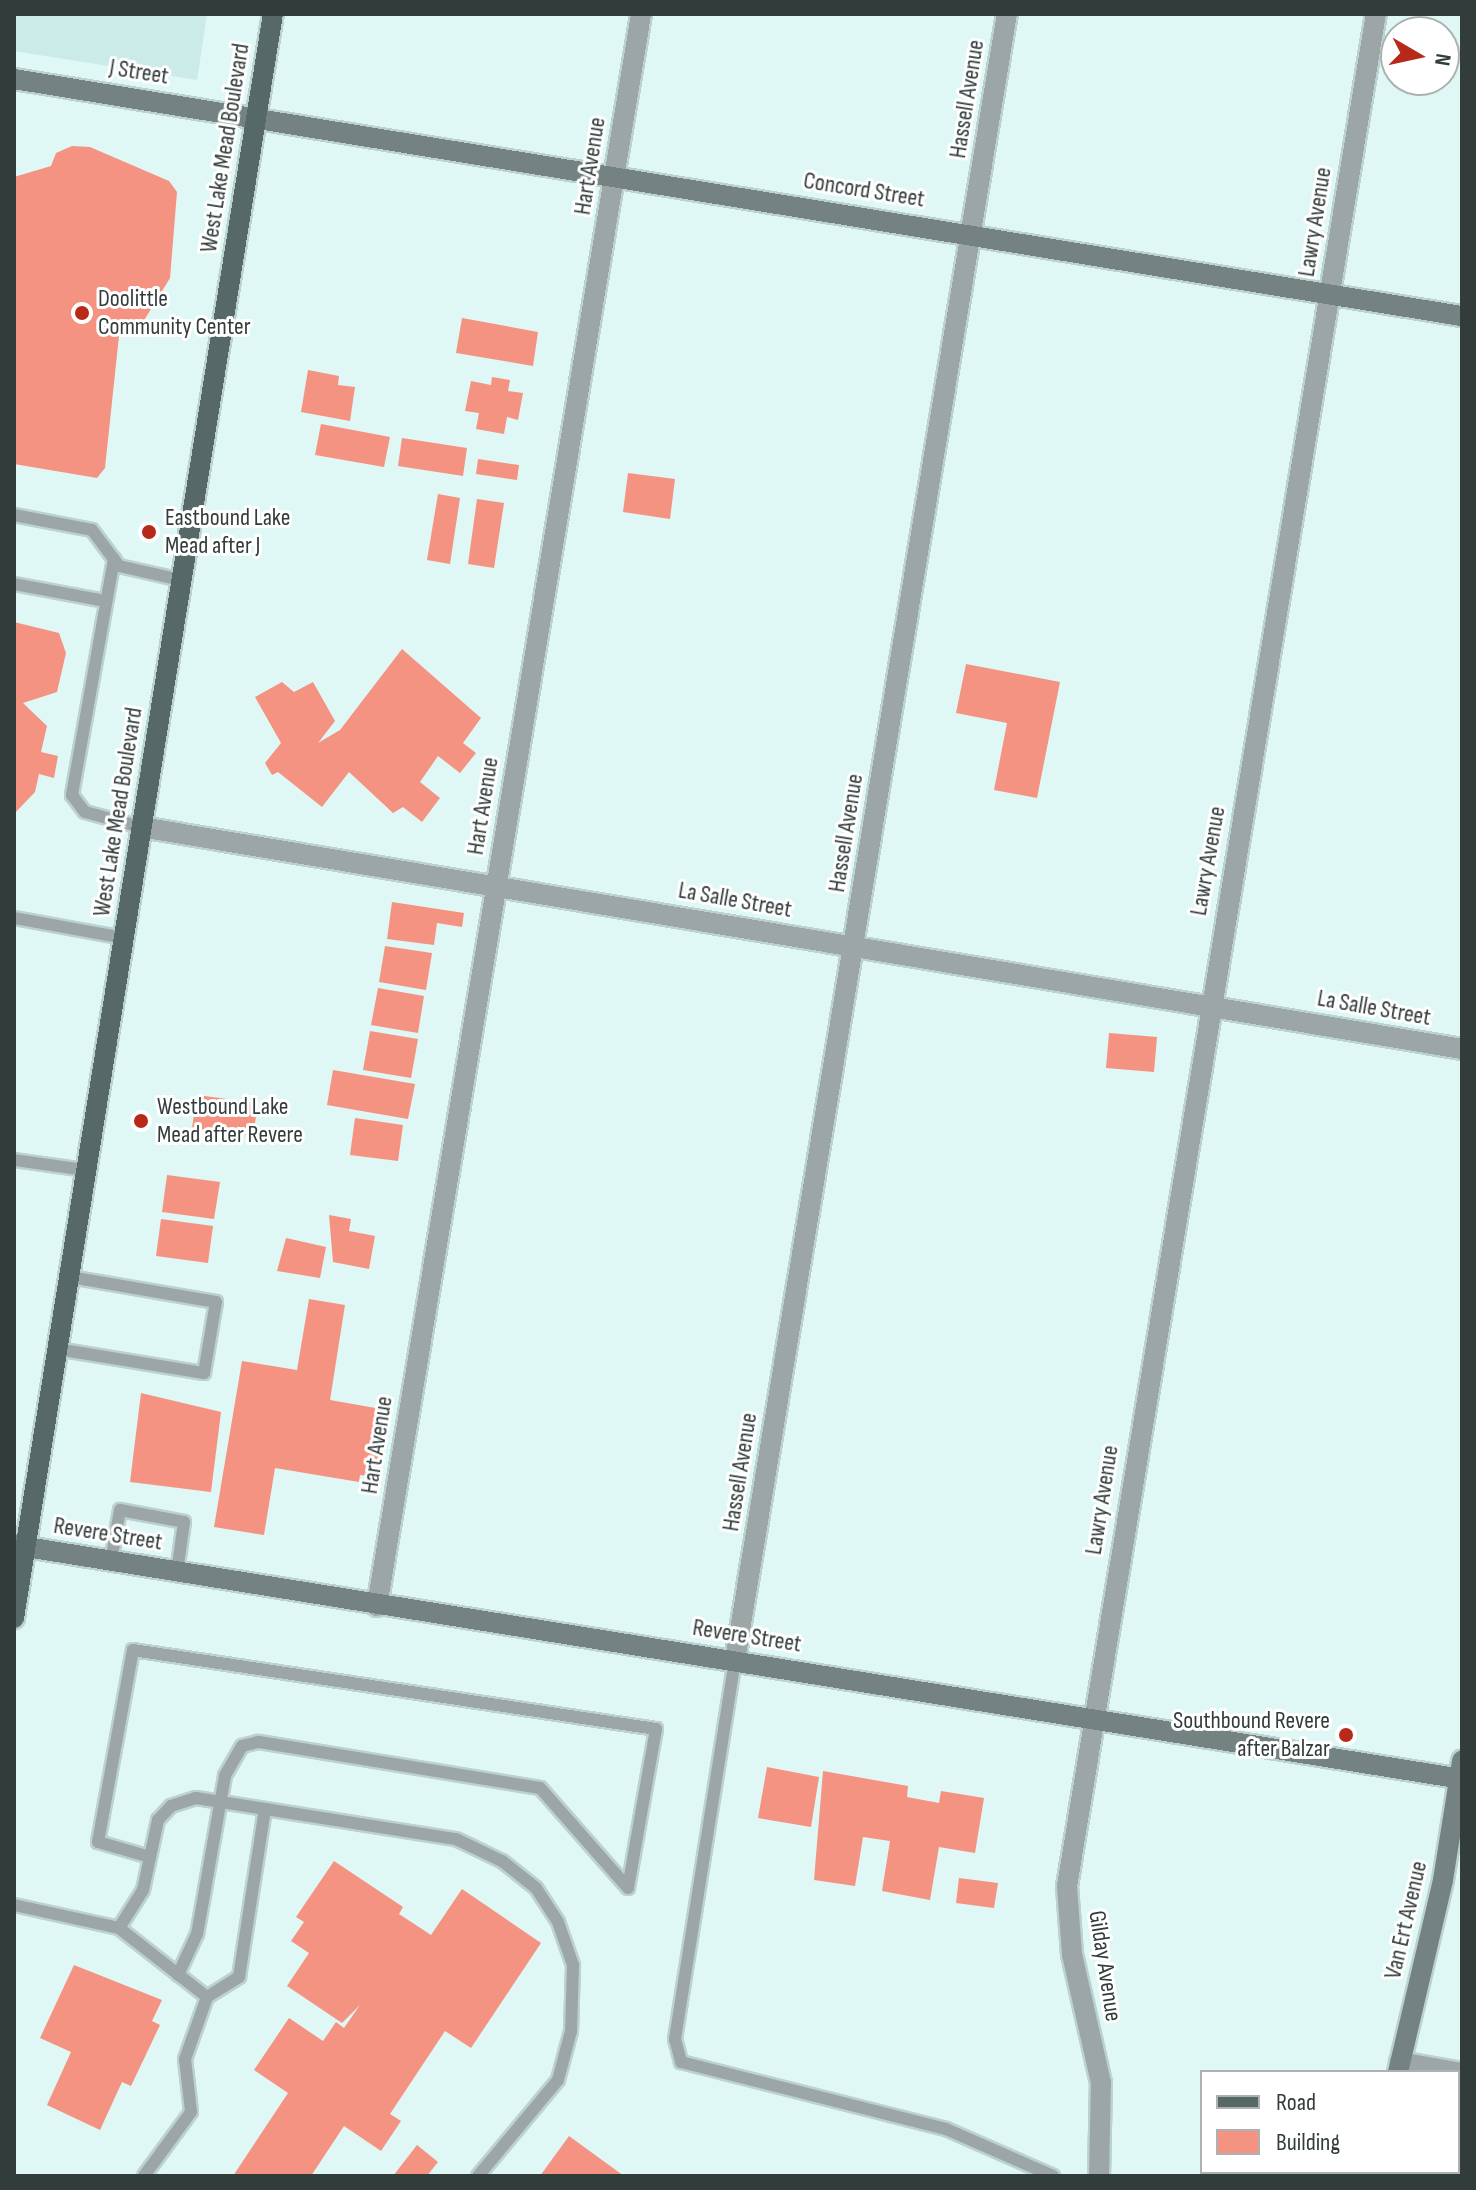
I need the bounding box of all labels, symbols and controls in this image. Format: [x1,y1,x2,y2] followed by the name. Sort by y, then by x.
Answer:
[1380,16,1460,96] north arrow
[943,38,991,160] street label: Hassell Avenue
[194,41,256,255] street label: West Lake Mead Boulevard
[1428,52,1456,67] text: N
[107,53,171,91] street label: J Street
[568,115,612,217] street label: Hart Avenue
[1292,165,1338,279] street label: Lawry Avenue
[801,166,927,214] street label: Concord Street
[98,285,251,341] place label: Doolittle Community Center
[73,304,91,322] marker: Doolittle Community Center
[165,504,290,560] place label: Eastbound Lake Mead after J
[140,523,158,541] marker: Eastbound Lake Mead after J
[87,705,149,919] street label: West Lake Mead Boulevard
[461,755,505,857] street label: Hart Avenue
[822,772,870,894] street label: Hassell Avenue
[1184,804,1232,918] street label: Lawry Avenue
[676,876,794,924] street label: La Salle Street
[1315,984,1433,1032] street label: La Salle Street
[157,1093,303,1149] place label: Westbound Lake Mead after Revere
[132,1112,150,1130] marker: Westbound Lake Mead after Revere
[355,1394,399,1496] street label: Hart Avenue
[716,1411,764,1533] street label: Hassell Avenue
[1079,1443,1125,1557] street label: Lawry Avenue
[52,1511,164,1557] street label: Revere Street
[691,1613,803,1659] street label: Revere Street
[1173,1707,1330,1763] place label: Southbound Revere after Balzar
[1337,1726,1355,1744] marker: Southbound Revere after Balzar
[1378,1858,1434,1982] street label: Van Ert Avenue
[1082,1909,1128,2023] street label: Gilday Avenue
[1200,2070,1460,2174] legend
[1276,2088,1316,2117] text: Road
[1276,2128,1340,2157] text: Building

